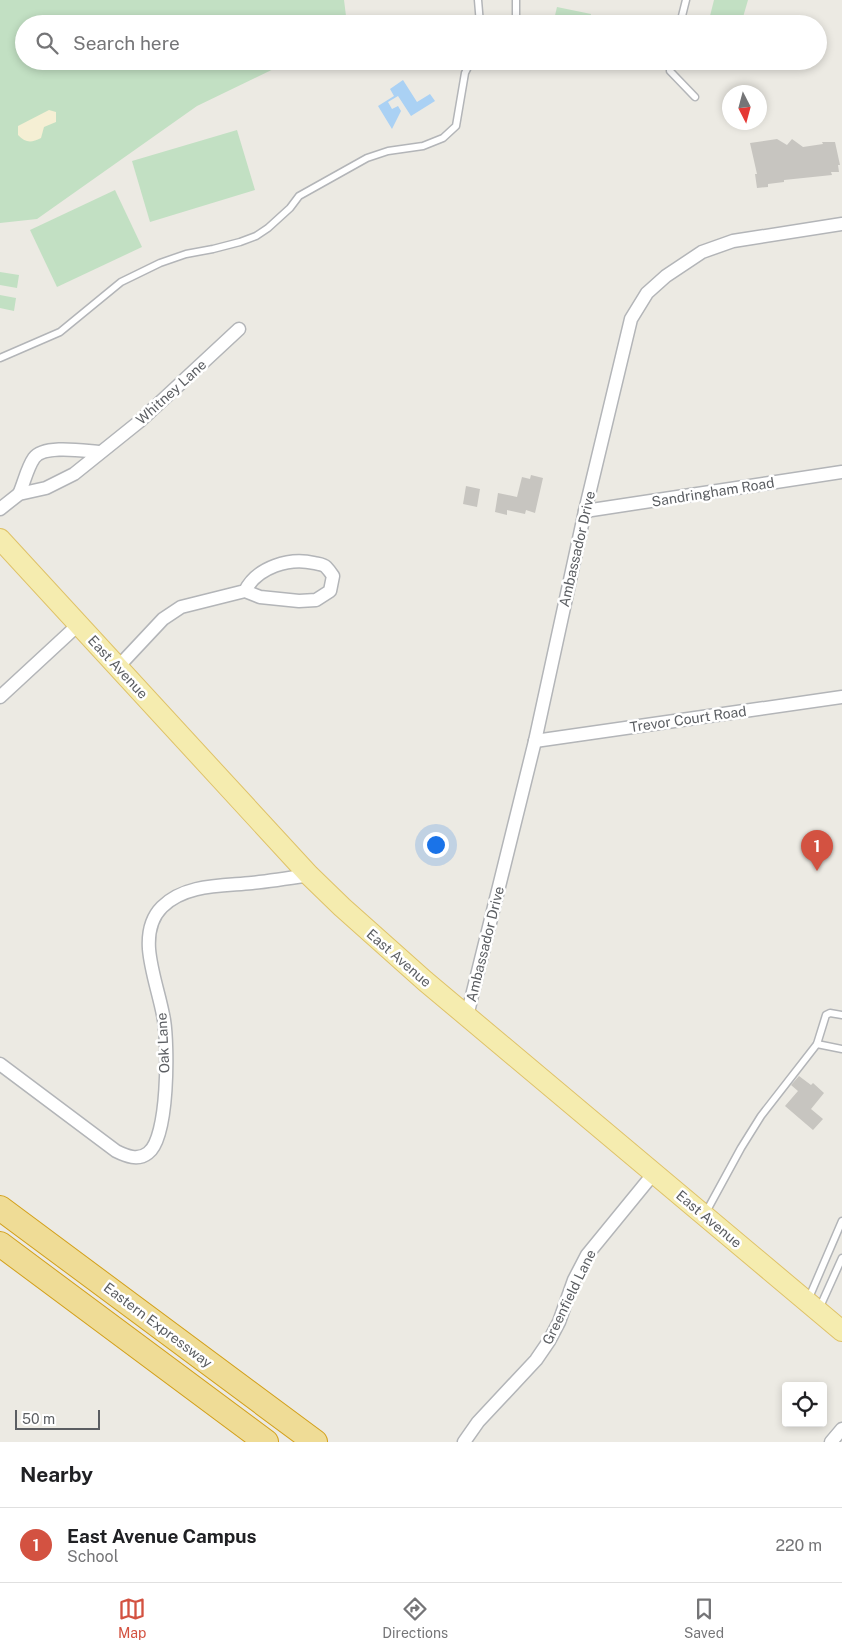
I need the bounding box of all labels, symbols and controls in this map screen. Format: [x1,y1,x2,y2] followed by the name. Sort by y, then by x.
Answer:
[15,15,827,70] search box
[33,29,61,57] icon: search
[73,32,180,54] text: Search here
[722,85,767,130] north arrow
[133,356,209,428] street label: Whitney Lane
[651,474,775,510] street label: Sandringham Road
[556,489,598,609] street label: Ambassador Drive
[85,632,151,702] street label: East Avenue
[629,703,747,735] street label: Trevor Court Road
[801,830,833,871] pin: 1
[423,832,449,858] your location
[463,884,507,1003] street label: Ambassador Drive
[364,926,435,990] street label: East Avenue
[153,1012,173,1074] street label: Oak Lane
[673,1187,745,1251] street label: East Avenue
[539,1247,599,1347] street label: Greenfield Lane
[101,1279,216,1371] street label: Eastern Expressway
[782,1382,827,1427] map controls
[782,1382,827,1427] button: locate
[15,1407,100,1430] scale bar
[22,1411,55,1427] text: 50 m
[20,1462,93,1487] text: Nearby
[67,1525,257,1547] text: East Avenue Campus
[33,1536,39,1555] text: 1
[775,1536,822,1555] text: 220 m
[67,1547,118,1566] text: School
[118,1595,146,1641] tab: Map
[382,1595,448,1641] tab: Directions
[684,1595,724,1641] tab: Saved

